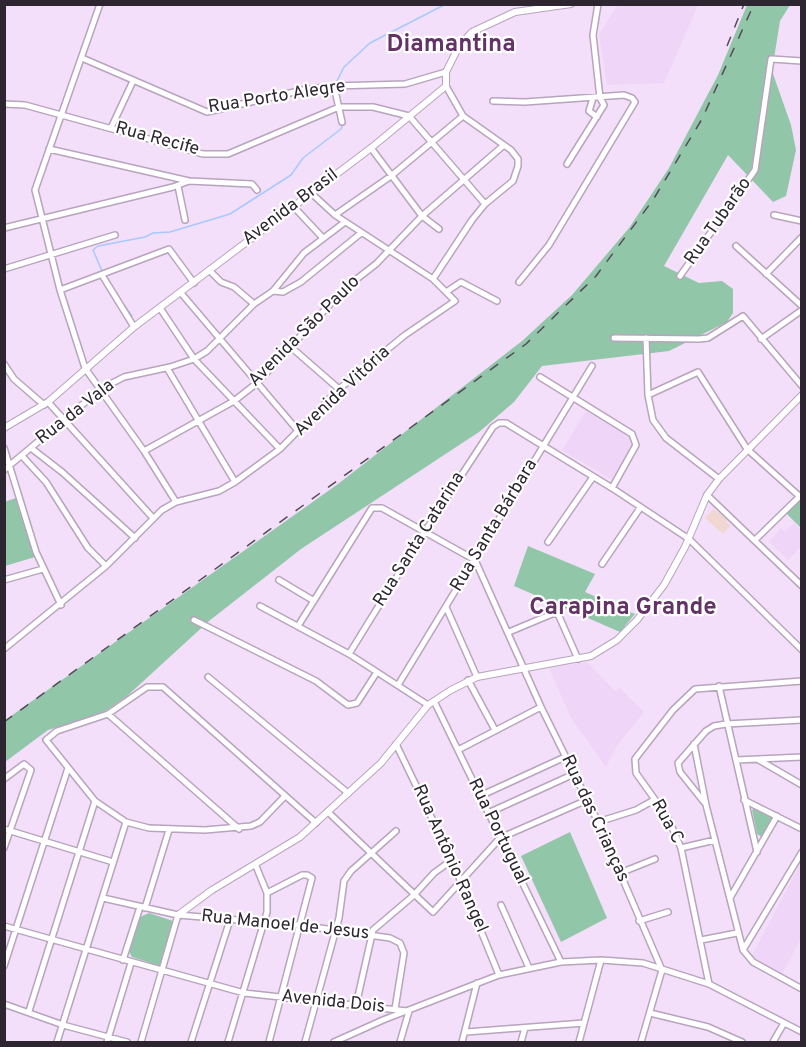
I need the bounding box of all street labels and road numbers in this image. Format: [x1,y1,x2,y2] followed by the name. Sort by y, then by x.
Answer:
[207,76,347,120] street label: Rua Porto Alegre
[113,118,201,162] street label: Rua Recife
[239,165,343,251] street label: Avenida Brasil
[681,174,757,270] street label: Rua Tubarão
[245,272,365,392] street label: Avenida São Paulo
[291,342,395,442] street label: Avenida Vitória
[32,376,120,450] street label: Rua da Vala
[447,456,543,596] street label: Rua Santa Bárbara
[370,469,470,611] street label: Rua Santa Catarina
[555,752,633,886] street label: Rua das Crianças
[462,775,532,889] street label: Rua Portugual
[407,782,491,936] street label: Rua Antônio Rangel
[645,796,687,848] street label: Rua C
[200,906,370,946] street label: Rua Manoel de Jesus
[280,987,386,1019] street label: Avenida Dois

